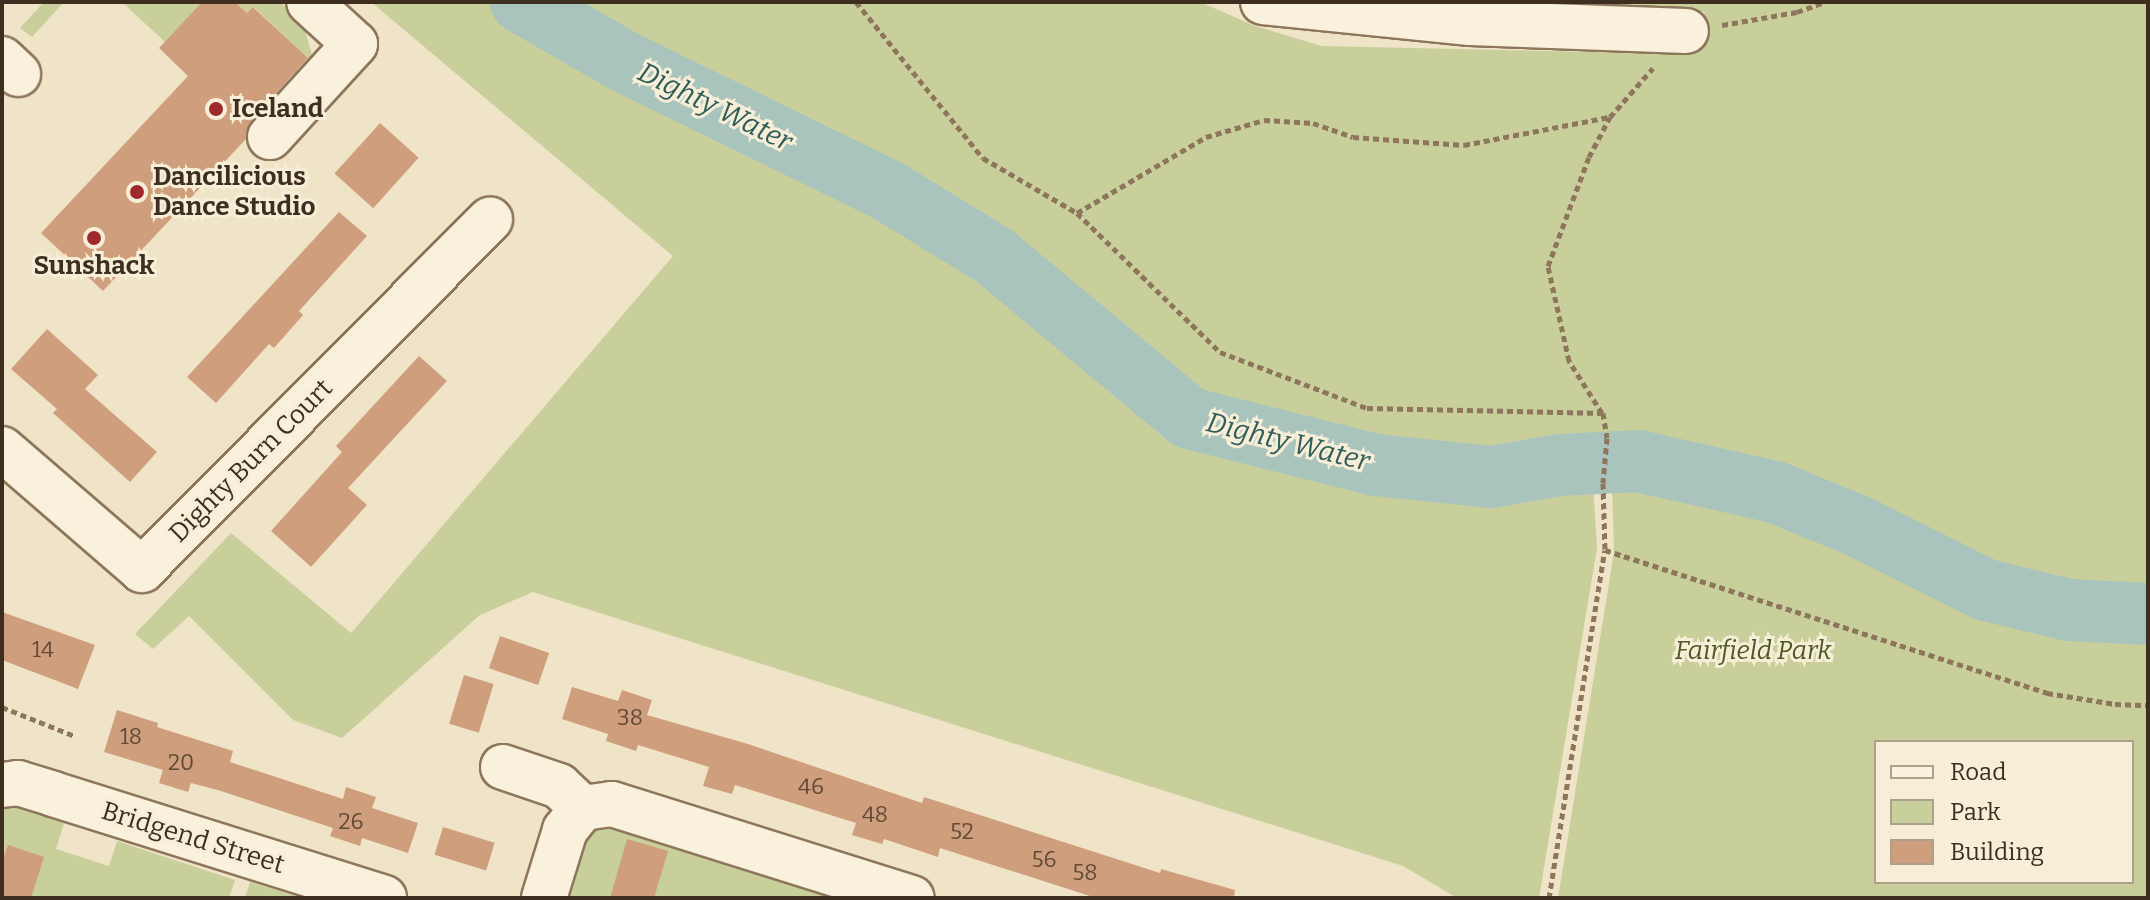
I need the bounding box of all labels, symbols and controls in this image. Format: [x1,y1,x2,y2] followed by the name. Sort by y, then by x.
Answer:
[633,55,797,159] water label: Dighty Water
[232,93,323,125] place label: Iceland
[207,100,225,118] marker: Iceland
[153,161,315,222] place label: Dancilicious Dance Studio
[128,183,146,201] marker: Dancilicious Dance Studio
[85,229,103,247] marker: Sunshack
[33,250,155,282] place label: Sunshack
[163,373,339,549] street label: Dighty Burn Court
[1203,406,1373,478] water label: Dighty Water
[1675,635,1831,667] park label: Fairfield Park
[32,637,54,663] house number: 14
[617,705,643,731] house number: 38
[120,724,142,750] house number: 18
[1874,740,2134,884] legend
[168,750,194,776] house number: 20
[1950,758,2006,786] text: Road
[798,774,824,800] house number: 46
[98,795,288,881] street label: Bridgend Street
[1950,798,2001,826] text: Park
[862,802,888,828] house number: 48
[339,809,363,835] house number: 26
[950,819,974,845] house number: 52
[1950,838,2044,866] text: Building
[1032,847,1056,873] house number: 56
[1073,860,1097,886] house number: 58

